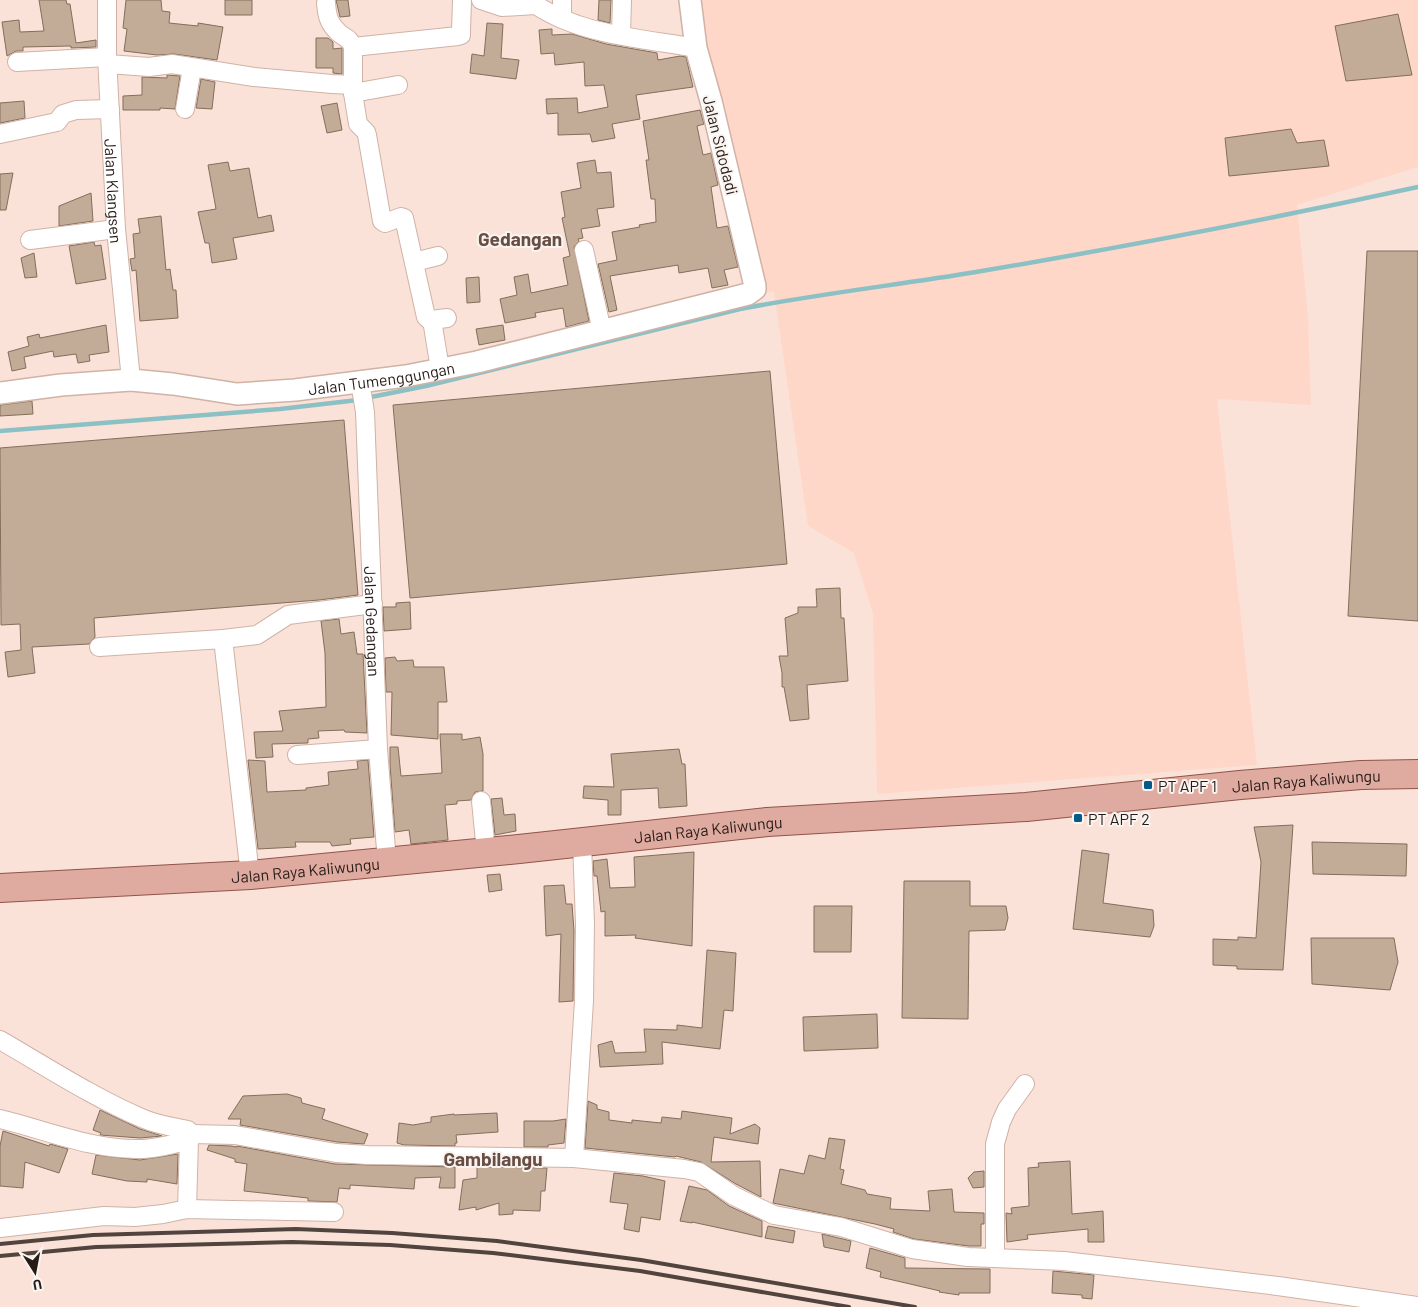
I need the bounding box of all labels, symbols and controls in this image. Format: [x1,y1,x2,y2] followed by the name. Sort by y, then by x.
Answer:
[699,93,743,197] street label: Jalan Sidodadi
[102,138,127,244] street label: Jalan Klangsen
[478,227,562,250] district label: Gedangan
[307,357,456,398] street label: Jalan Tumenggungan
[361,566,385,677] street label: Jalan Gedangan
[1231,765,1381,795] street label: Jalan Raya Kaliwungu
[1158,776,1217,795] place label: PT APF 1
[1142,779,1154,791] marker: PT APF 1
[1088,809,1150,828] place label: PT APF 2
[633,812,783,846] street label: Jalan Raya Kaliwungu
[1072,812,1084,824] marker: PT APF 2
[231,853,381,885] street label: Jalan Raya Kaliwungu
[443,1147,543,1170] district label: Gambilangu
[10,1247,60,1297] north arrow
[31,1276,44,1294] text: U

